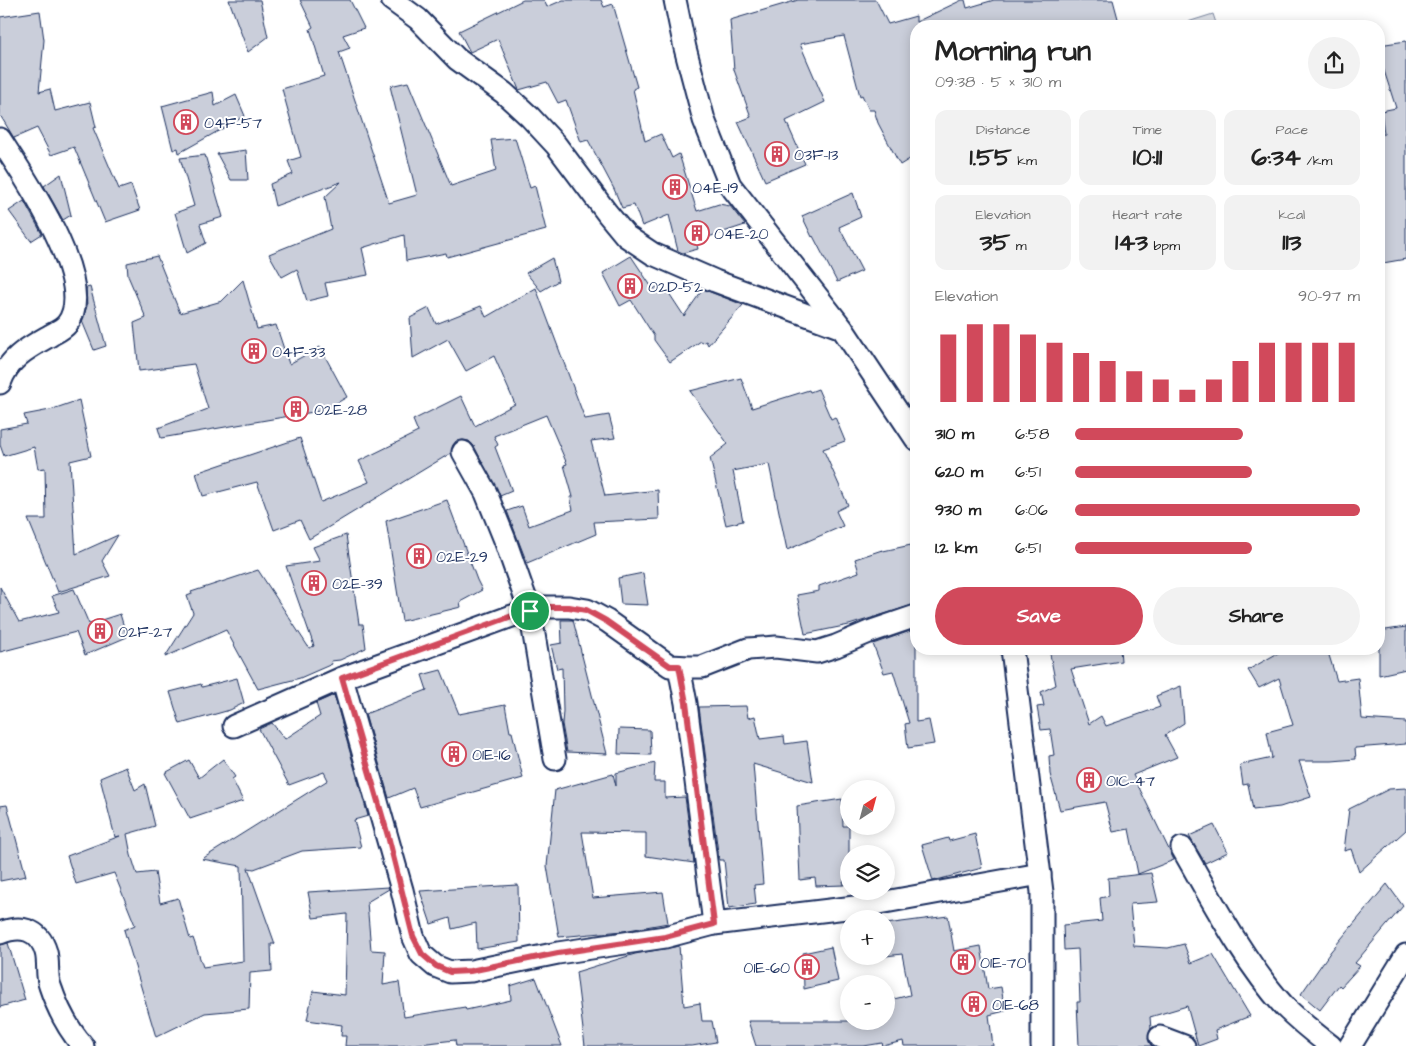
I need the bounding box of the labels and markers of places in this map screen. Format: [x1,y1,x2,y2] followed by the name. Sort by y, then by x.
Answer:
[173,109,199,135] building icon: 04F-57
[204,112,262,134] place label: 04F-57
[764,141,790,167] building icon: 03F-13
[794,144,838,166] place label: 03F-13
[662,174,688,200] building icon: 04E-19
[692,177,739,199] place label: 04E-19
[684,220,710,246] building icon: 04E-20
[714,223,769,245] place label: 04E-20
[617,273,643,299] building icon: 02D-52
[648,276,703,298] place label: 02D-52
[241,338,267,364] building icon: 04F-33
[272,341,325,363] place label: 04F-33
[283,396,309,422] building icon: 02E-28
[314,399,367,421] place label: 02E-28
[406,543,432,569] building icon: 02E-29
[436,546,488,568] place label: 02E-29
[301,570,327,596] building icon: 02E-39
[332,573,383,595] place label: 02E-39
[509,590,551,632] pin
[87,618,113,644] building icon: 02F-27
[118,621,172,643] place label: 02F-27
[441,741,467,767] building icon: 01E-16
[472,744,511,766] place label: 01E-16
[1076,767,1102,793] building icon: 01C-47
[1106,770,1155,792] place label: 01C-47
[950,949,976,975] building icon: 01E-70
[980,952,1027,974] place label: 01E-70
[794,954,820,980] building icon: 01E-60
[743,957,790,979] place label: 01E-60
[961,991,987,1017] building icon: 01E-68
[992,994,1039,1016] place label: 01E-68

